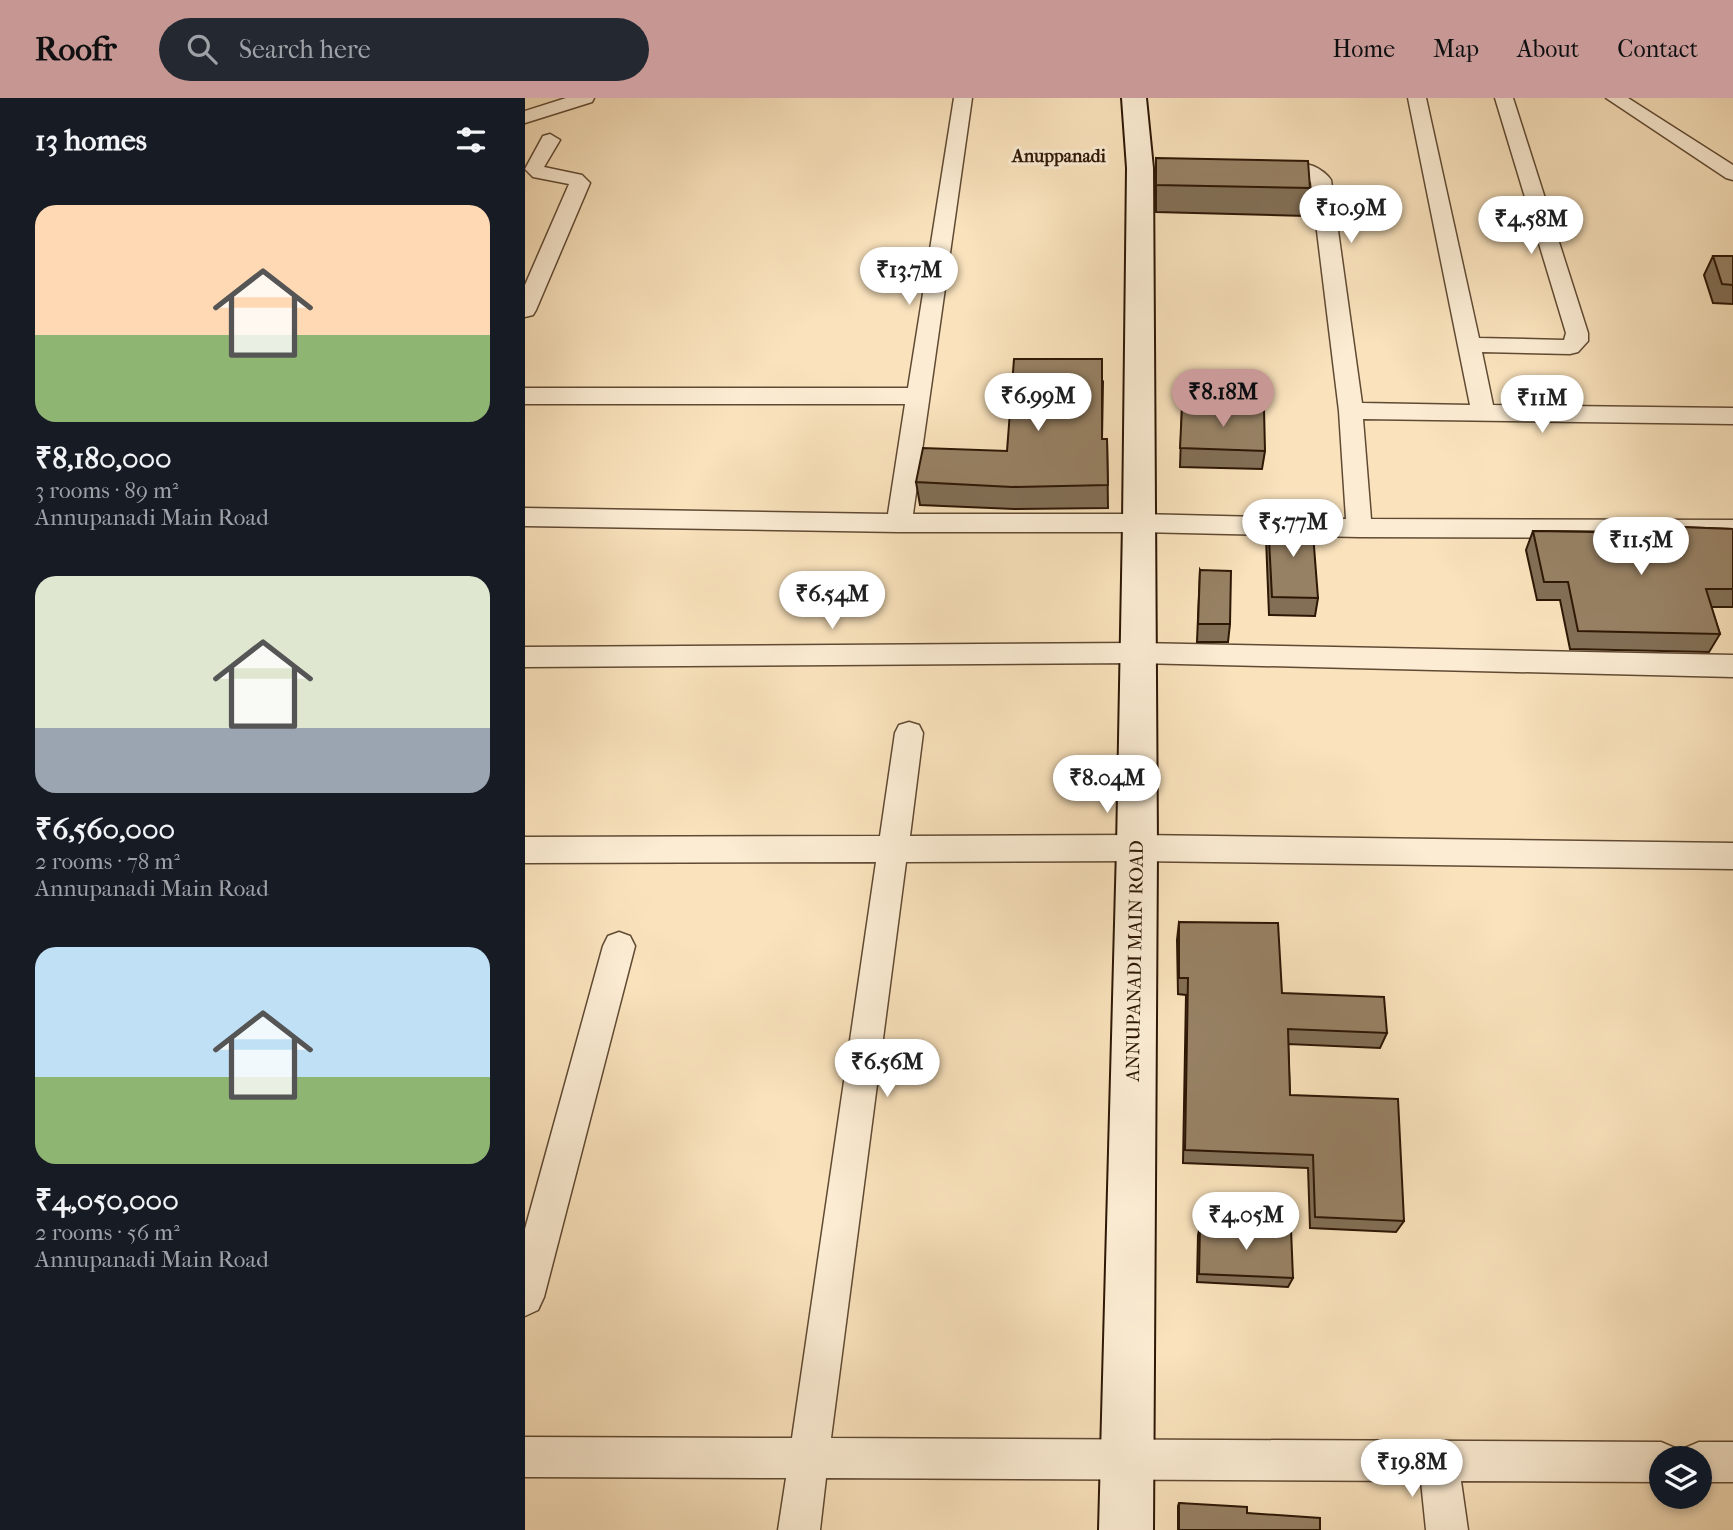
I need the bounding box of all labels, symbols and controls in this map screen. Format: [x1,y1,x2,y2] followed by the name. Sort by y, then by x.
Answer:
[159,18,649,81] search box
[35,30,117,69] text: Roofr
[183,30,221,68] icon: search
[239,34,371,65] text: Search here
[1333,35,1395,63] text: Home
[1433,35,1479,63] text: Map
[1517,35,1579,63] text: About
[1617,35,1698,63] text: Contact
[452,121,490,159] icon: filters
[35,123,147,158] text: 13 homes
[1011,146,1107,167] district label: Anuppanadi
[1294,186,1408,245] pin: ₹10.9M
[1315,194,1387,221] text: ₹10.9M
[1474,197,1588,256] pin: ₹4.58M
[1494,205,1568,232] text: ₹4.58M
[852,248,966,307] pin: ₹13.7M
[200,250,326,376] icon: home
[876,256,942,283] text: ₹13.7M
[1166,370,1280,429] pin: ₹8.18M
[981,374,1095,433] pin: ₹6.99M
[1501,376,1583,435] pin: ₹11M
[1188,378,1258,405] text: ₹8.18M
[1001,382,1075,409] text: ₹6.99M
[1517,384,1567,411] text: ₹11M
[35,441,172,476] text: ₹8,180,000
[35,477,179,504] text: 3 rooms · 89 m²
[1236,500,1350,559] pin: ₹5.77M
[35,504,269,531] text: Annupanadi Main Road
[1258,508,1328,535] text: ₹5.77M
[1584,518,1698,577] pin: ₹11.5M
[1609,526,1673,553] text: ₹11.5M
[775,572,889,631] pin: ₹6.54M
[795,580,869,607] text: ₹6.54M
[200,621,326,747] icon: home
[1050,756,1164,815] pin: ₹8.04M
[1069,764,1145,791] text: ₹8.04M
[35,812,175,847] text: ₹6,560,000
[1122,840,1148,1083] street label: ANNUPANADI MAIN ROAD
[35,848,180,875] text: 2 rooms · 78 m²
[35,875,269,902] text: Annupanadi Main Road
[200,992,326,1118] icon: home
[830,1040,944,1099] pin: ₹6.56M
[851,1048,923,1075] text: ₹6.56M
[35,1183,179,1218] text: ₹4,050,000
[1189,1192,1303,1252] pin: ₹4.05M
[1208,1201,1284,1228] text: ₹4.05M
[35,1219,180,1246] text: 2 rooms · 56 m²
[35,1246,269,1273] text: Annupanadi Main Road
[1355,1440,1469,1499] pin: ₹19.8M
[1649,1446,1712,1509] map controls
[1649,1446,1712,1509] button: layers
[1377,1448,1447,1475] text: ₹19.8M

